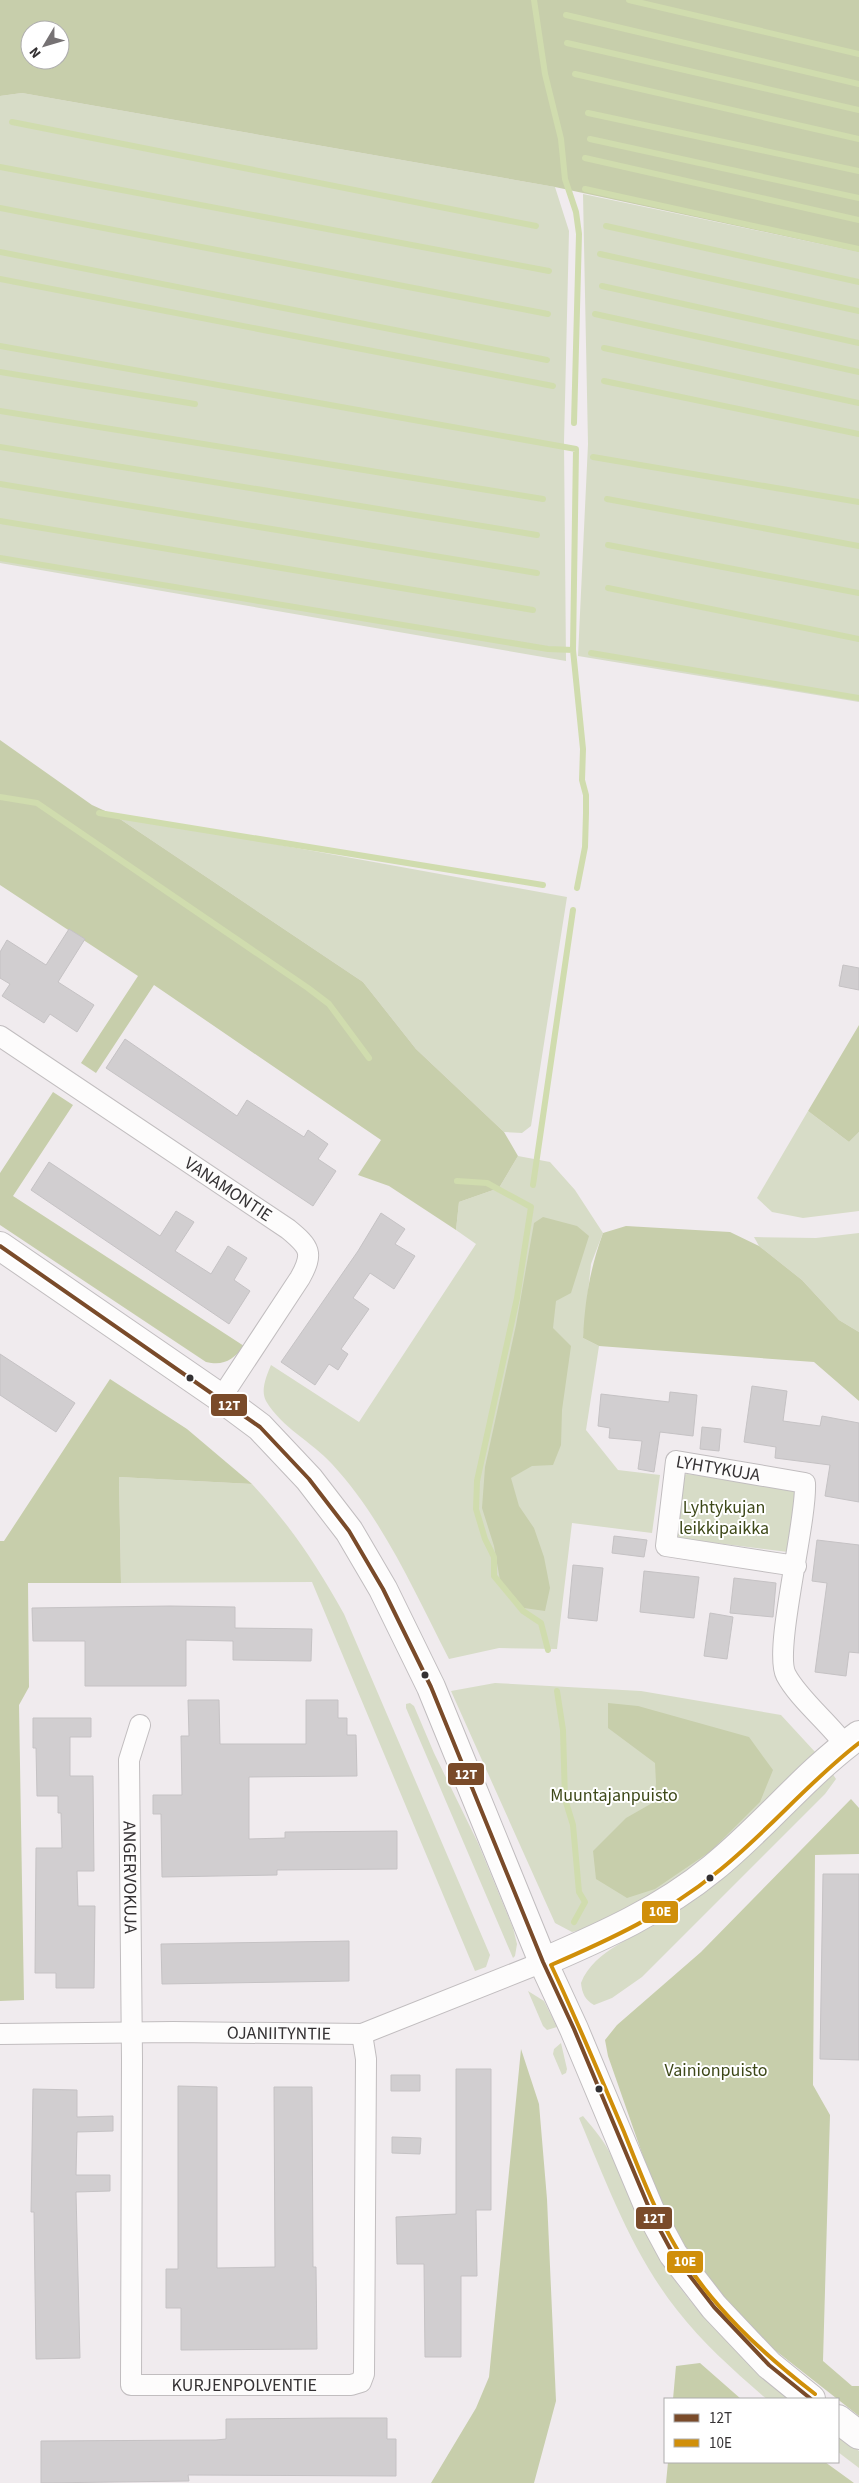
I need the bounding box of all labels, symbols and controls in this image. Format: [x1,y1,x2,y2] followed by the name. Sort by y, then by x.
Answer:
[20,20,70,70] north arrow
[25,43,46,62] text: N
[179,1151,277,1228] street label: VANAMONTIE
[185,1373,195,1383] unlabelled marker
[210,1393,248,1417] line badge: 12T
[218,1396,240,1416] text: 12T
[674,1449,762,1488] street label: LYHTYKUJA
[679,1495,769,1541] park label: Lyhtykujan leikkipaikka
[420,1670,430,1680] unlabelled marker
[447,1762,485,1786] line badge: 12T
[455,1765,477,1785] text: 12T
[550,1783,678,1808] park label: Muuntajanpuisto
[117,1821,143,1934] street label: ANGERVOKUJA
[705,1873,715,1883] unlabelled marker
[641,1900,679,1924] line badge: 10E
[649,1902,671,1922] text: 10E
[227,2021,331,2047] street label: OJANIITYNTIE
[664,2058,768,2083] park label: Vainionpuisto
[594,2084,604,2094] unlabelled marker
[635,2206,673,2230] line badge: 12T
[643,2209,665,2229] text: 12T
[666,2250,704,2274] line badge: 10E
[674,2252,696,2272] text: 10E
[172,2373,317,2398] street label: KURJENPOLVENTIE
[664,2398,839,2463] legend
[709,2408,732,2429] text: 12T
[709,2433,732,2454] text: 10E

